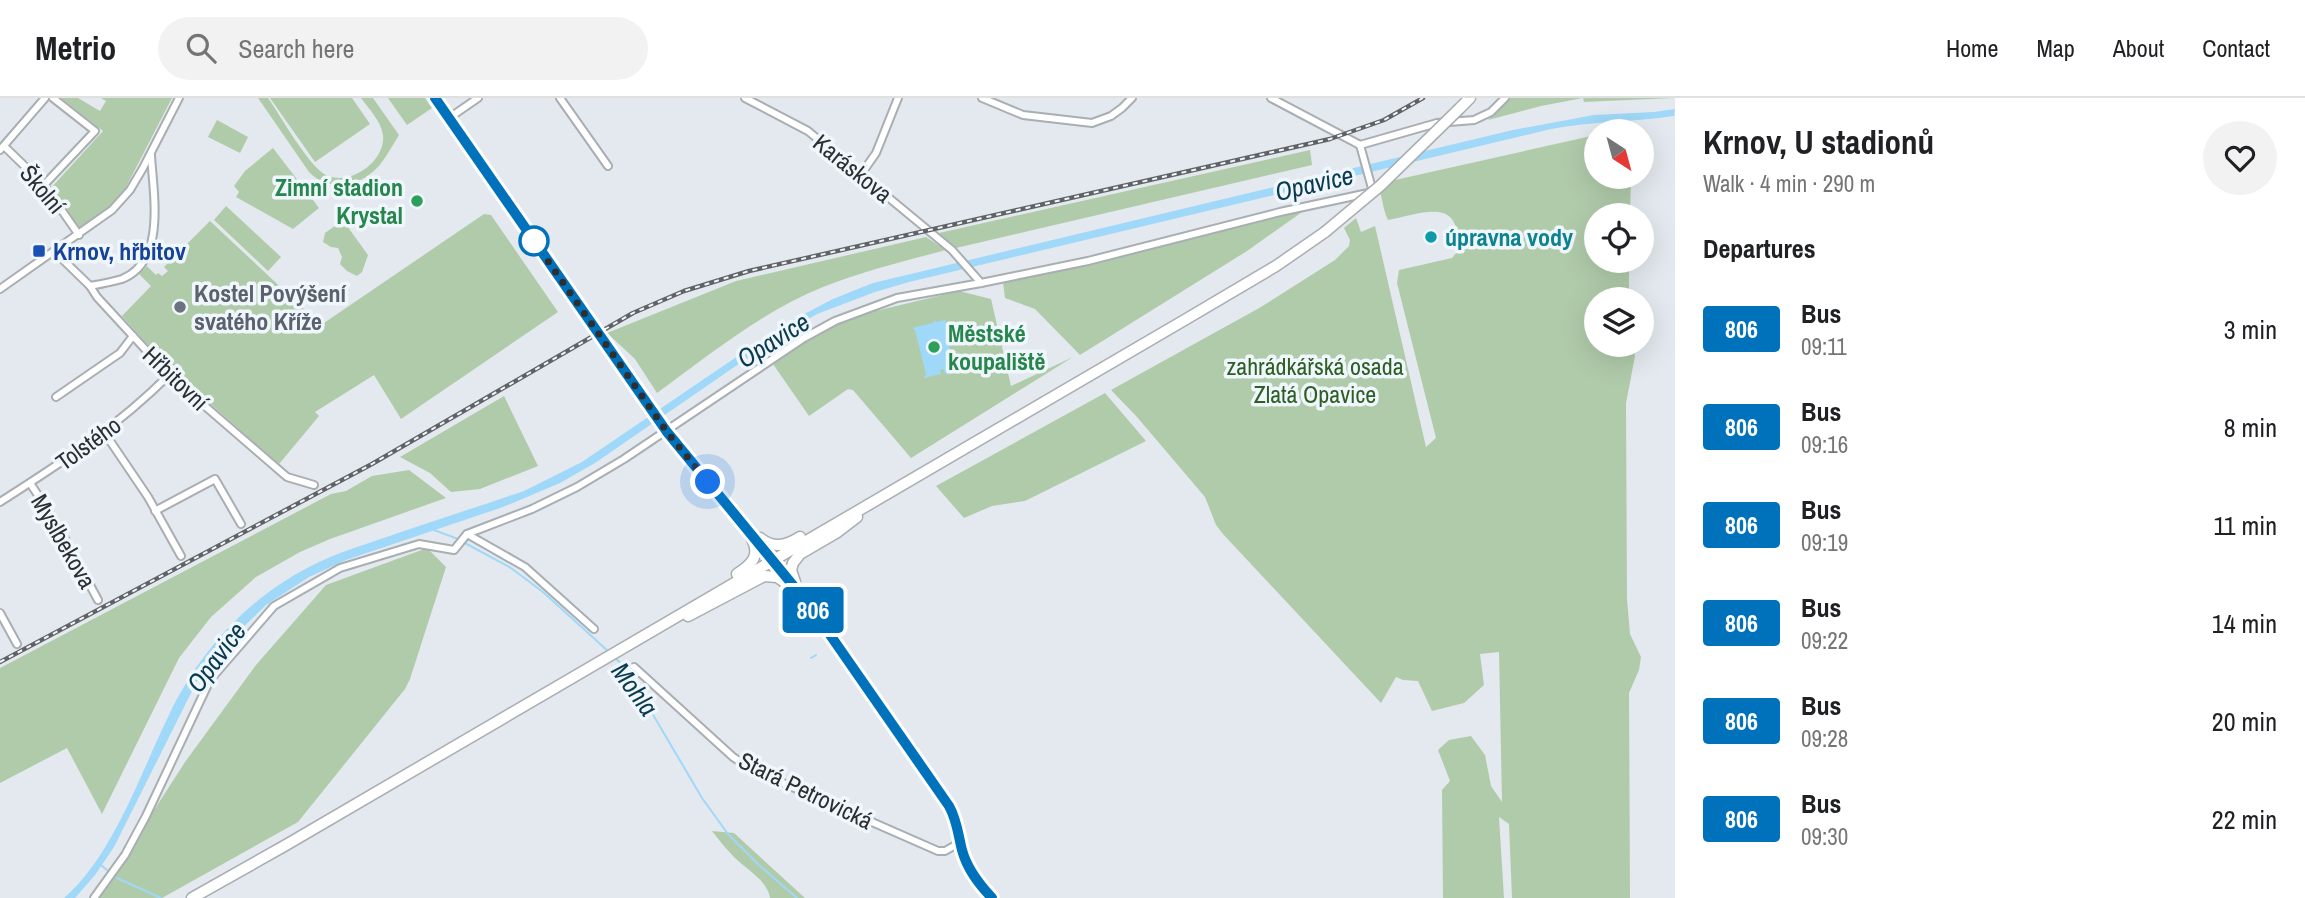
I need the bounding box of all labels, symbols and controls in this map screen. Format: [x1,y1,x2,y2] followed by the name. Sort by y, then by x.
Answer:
[158,17,648,80] search box
[35,26,116,70] text: Metrio
[182,29,220,67] icon: search
[238,31,354,66] text: Search here
[1946,32,1998,64] text: Home
[2036,32,2075,64] text: Map
[2113,32,2164,64] text: About
[2202,32,2270,64] text: Contact
[1584,119,1654,189] north arrow
[1584,119,1654,357] map controls
[1703,120,1934,164] text: Krnov, U stadionů
[2203,121,2277,195] button: heart
[807,126,899,210] street label: Karáskova
[1271,157,1357,209] water label: Opavice
[13,158,73,221] street label: Školní
[1703,168,1875,199] text: Walk · 4 min · 290 m
[275,171,403,231] place label: Zimní stadion Krystal
[409,193,425,209] marker: Zimní stadion Krystal
[1584,203,1654,273] button: locate
[1445,221,1573,253] place label: úpravna vody
[519,226,549,256] unlabelled marker
[1423,229,1439,245] marker: úpravna vody
[1703,231,1816,266] text: Departures
[53,235,186,267] place label: Krnov, hřbitov
[31,243,47,259] marker: Krnov, hřbitov
[194,277,348,337] place label: Kostel Povýšení svatého Kříže
[1584,287,1654,357] button: layers
[1801,296,1841,331] text: Bus
[172,299,188,315] marker: Kostel Povýšení svatého Kříže
[730,304,816,376] water label: Opavice
[2224,312,2277,347] text: 3 min
[1725,313,1758,345] text: 806
[948,317,1045,377] place label: Městské koupaliště
[1801,331,1847,362] text: 09:11
[136,339,216,418] street label: Hřbitovní
[926,339,942,355] marker: Městské koupaliště
[1226,350,1404,410] park label: zahrádkářská osada Zlatá Opavice
[1801,394,1841,429] text: Bus
[49,409,127,477] street label: Tolstého
[2224,410,2277,445] text: 8 min
[1725,411,1758,443] text: 806
[1801,429,1848,460] text: 09:16
[690,464,725,499] your location
[24,488,104,594] street label: Myslbekova
[1801,492,1841,527] text: Bus
[2213,508,2277,543] text: 11 min
[1725,509,1758,541] text: 806
[1801,527,1848,558] text: 09:19
[773,587,853,633] line badge: 806
[1801,590,1841,625] text: Bus
[797,594,829,626] text: 806
[2212,606,2277,641] text: 14 min
[1725,607,1758,639] text: 806
[178,615,254,699] water label: Opavice
[1801,625,1848,656] text: 09:22
[604,655,666,723] water label: Mohla
[1801,688,1841,723] text: Bus
[2212,704,2277,739] text: 20 min
[1725,705,1758,737] text: 806
[1801,723,1848,754] text: 09:28
[734,744,878,836] street label: Stará Petrovická
[1801,786,1841,821] text: Bus
[2212,802,2277,837] text: 22 min
[1725,803,1758,835] text: 806
[1801,821,1848,852] text: 09:30

